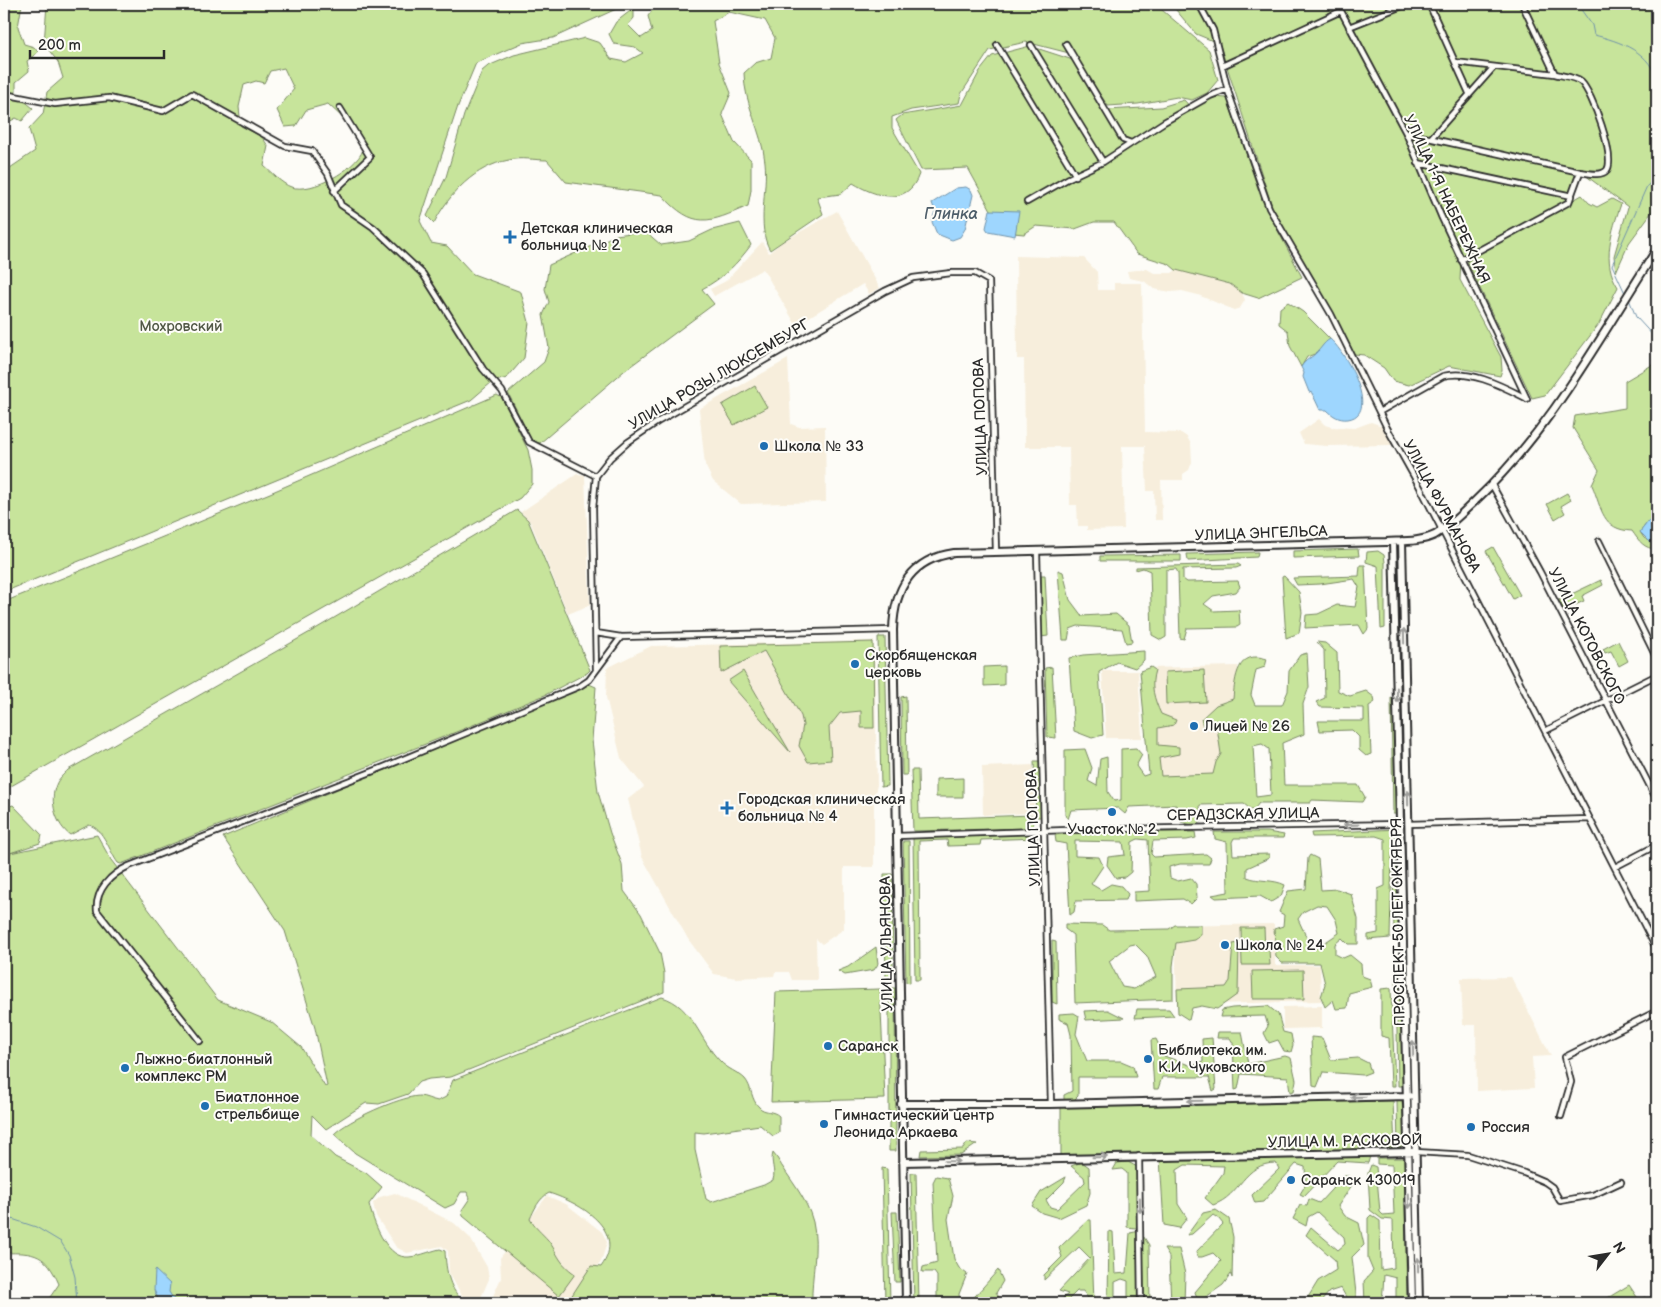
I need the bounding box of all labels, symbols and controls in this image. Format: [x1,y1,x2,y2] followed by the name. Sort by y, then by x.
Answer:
[30,28,164,60] scale bar
[38,36,81,55] text: 200 m
[1399,112,1494,287] street label: УЛИЦА 1-Я НАБЕРЕЖНАЯ
[924,205,978,224] water label: Глинка
[521,219,673,255] place label: Детская клиническая больница № 2
[503,230,517,244] marker: Детская клиническая больница № 2
[625,314,814,434] street label: УЛИЦА РОЗЫ ЛЮКСЕМБУРГ
[139,317,223,336] park label: Мохровский
[969,357,992,476] street label: УЛИЦА ПОПОВА
[774,437,864,456] place label: Школа № 33
[1399,437,1485,577] street label: УЛИЦА ФУРМАНОВА
[758,440,770,452] marker: Школа № 33
[1194,522,1329,545] street label: УЛИЦА ЭНГЕЛЬСА
[1544,565,1629,708] street label: УЛИЦА КОТОВСКОГО
[1399,628,1409,644] one-way arrow
[865,646,977,682] place label: Скорбященская церковь
[849,658,861,670] marker: Скорбященская церковь
[1392,687,1402,703] one-way arrow
[1203,717,1290,736] place label: Лицей № 26
[1188,720,1200,732] marker: Лицей № 26
[1022,768,1045,887] street label: УЛИЦА ПОПОВА
[738,790,906,826] place label: Городская клиническая больница № 4
[1403,791,1413,807] one-way arrow
[720,801,734,815] marker: Городская клиническая больница № 4
[1167,804,1320,825] street label: СЕРАДЗСКАЯ УЛИЦА
[1106,806,1118,818] marker: Участок № 2
[1387,817,1410,1027] street label: ПРОСПЕКТ 50 ЛЕТ ОКТЯБРЯ
[1067,820,1157,839] place label: Участок № 2
[1344,820,1360,830] one-way arrow
[876,875,897,1012] street label: УЛИЦА УЛЬЯНОВА
[1235,936,1324,955] place label: Школа № 24
[1219,939,1231,951] marker: Школа № 24
[838,1037,898,1056] place label: Саранск
[822,1040,834,1052] marker: Саранск
[1158,1041,1267,1077] place label: Библиотека им. К.И. Чуковского
[1409,1041,1418,1057] one-way arrow
[134,1050,273,1086] place label: Лыжно-биатлонный комплекс РМ
[1142,1053,1154,1065] marker: Библиотека им. К.И. Чуковского
[119,1062,131,1074] marker: Лыжно-биатлонный комплекс РМ
[215,1088,299,1124] place label: Биатлонное стрельбище
[1350,1092,1366,1102] one-way arrow
[1188,1096,1204,1105] one-way arrow
[199,1100,211,1112] marker: Биатлонное стрельбище
[833,1106,995,1142] place label: Гимнастический центр Леонида Аркаева
[818,1118,830,1130] marker: Гимнастический центр Леонида Аркаева
[1481,1118,1530,1137] place label: Россия
[1465,1121,1477,1133] marker: Россия
[1267,1131,1423,1152] street label: УЛИЦА М. РАСКОВОЙ
[1092,1152,1108,1162] one-way arrow
[944,1156,960,1166] one-way arrow
[1301,1171,1416,1190] place label: Саранск 430019
[1285,1174,1297,1186] marker: Саранск 430019
[1404,1192,1414,1209] one-way arrow
[1135,1197,1144,1213] one-way arrow
[1584,1230,1634,1280] north arrow
[1609,1239,1629,1256] text: N
[1414,1258,1423,1274] one-way arrow

